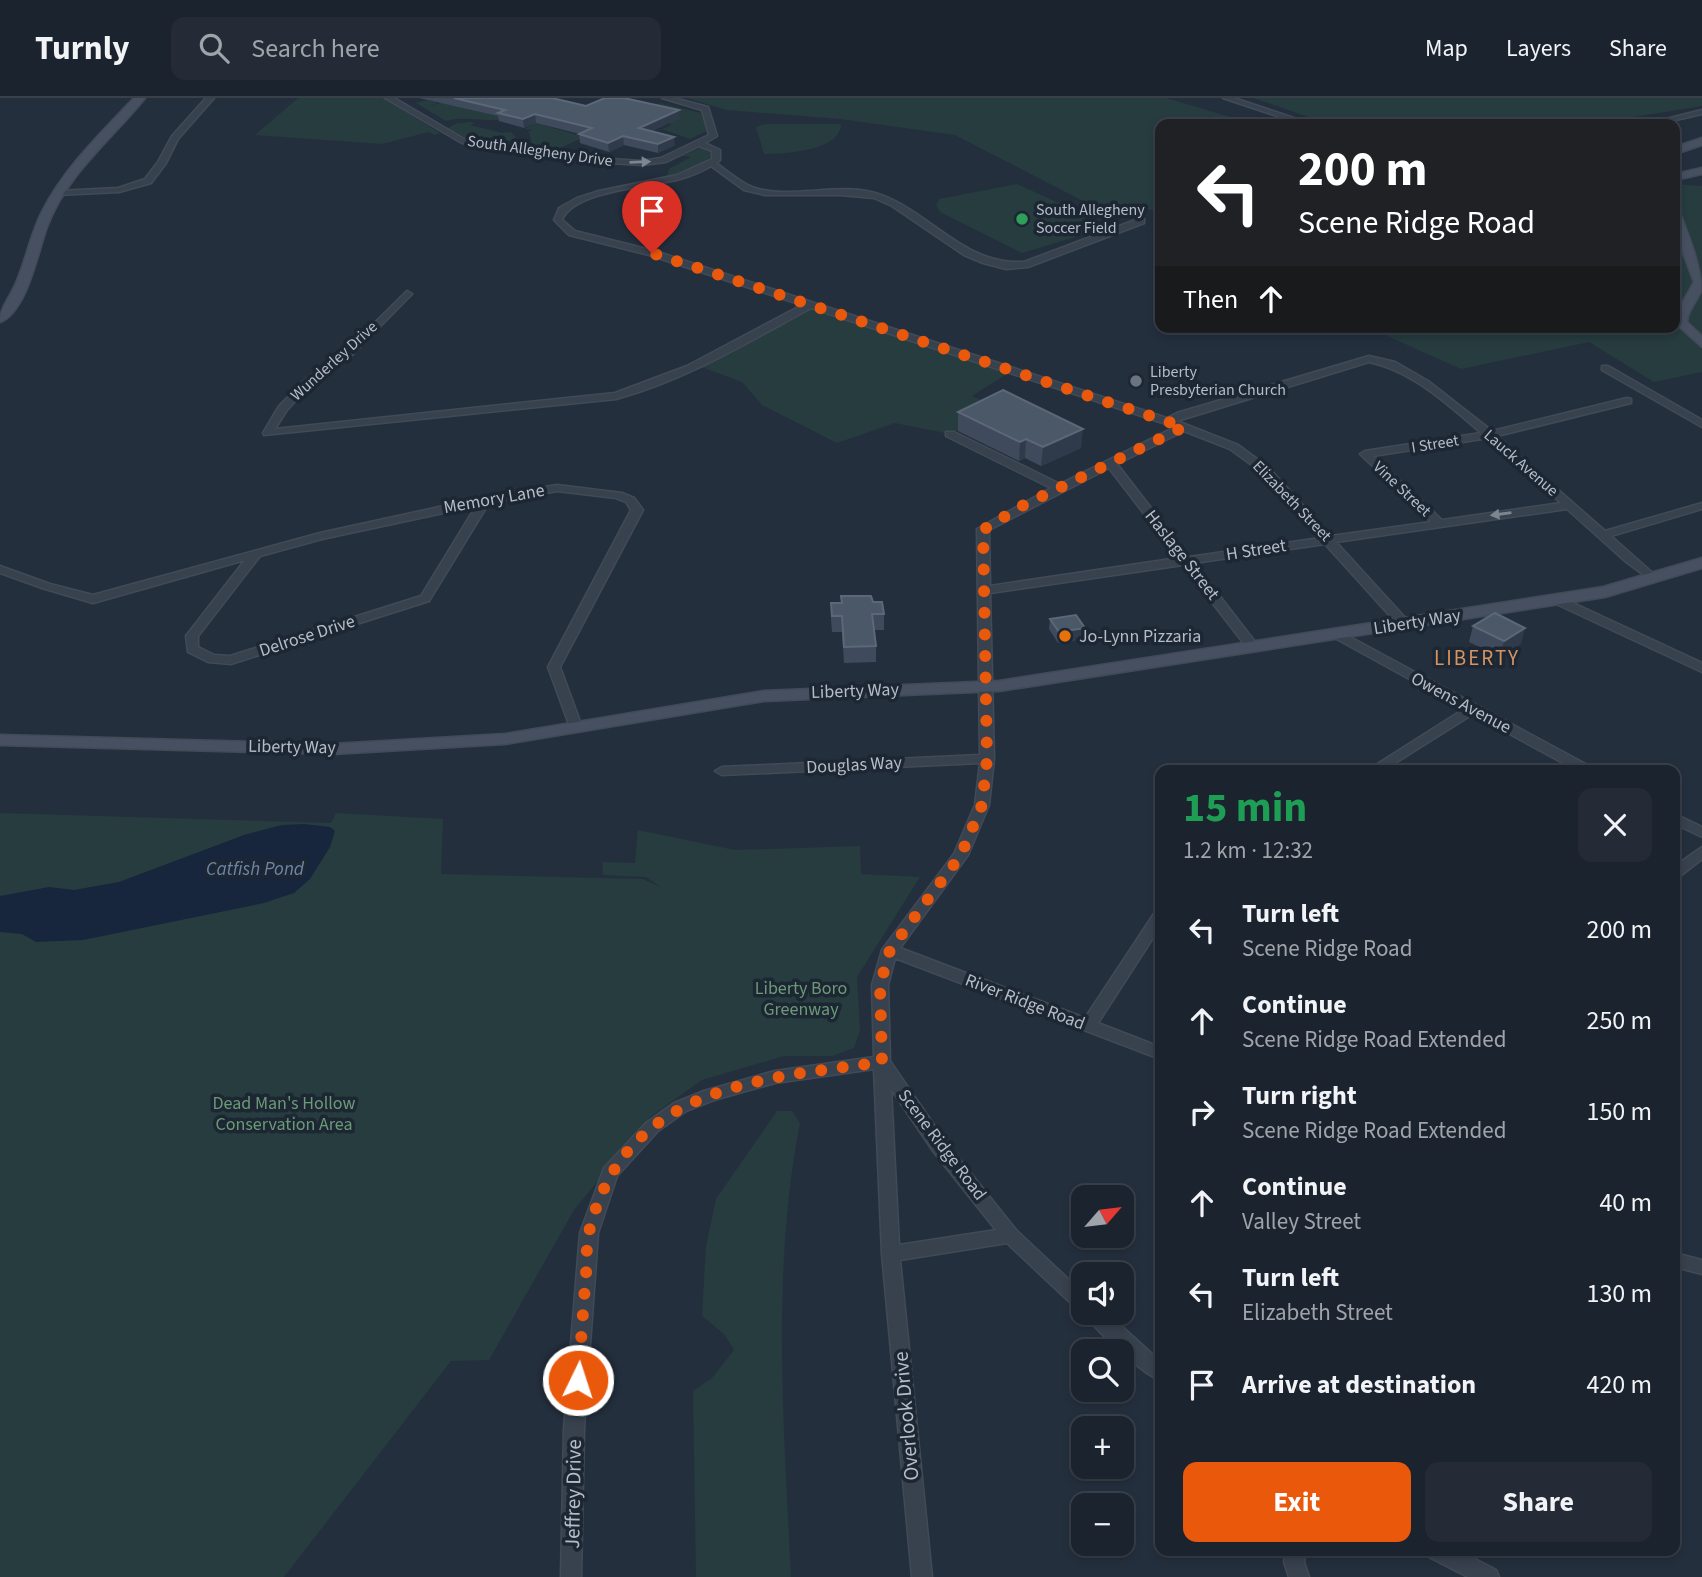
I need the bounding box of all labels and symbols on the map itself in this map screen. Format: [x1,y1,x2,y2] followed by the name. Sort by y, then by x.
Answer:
[466,130,614,172] street label: South Allegheny Drive
[629,157,651,168] one-way arrow
[622,181,682,253] pin
[1036,199,1145,239] place label: South Allegheny Soccer Field
[1014,211,1030,227] marker: South Allegheny Soccer Field
[286,316,382,406] street label: Wunderley Drive
[1150,361,1286,401] place label: Liberty Presbyterian Church
[1128,373,1144,389] marker: Liberty Presbyterian Church
[1479,424,1563,502] street label: Lauck Avenue
[1410,429,1461,459] street label: I Street
[1248,456,1337,547] street label: Elizabeth Street
[1368,456,1436,522] street label: Vine Street
[442,478,546,520] street label: Memory Lane
[1139,505,1225,605] street label: Haslage Street
[1490,509,1512,520] one-way arrow
[1224,533,1288,567] street label: H Street
[1372,603,1463,641] street label: Liberty Way
[256,609,358,663] street label: Delrose Drive
[1079,624,1201,649] place label: Jo-Lynn Pizzaria
[1057,628,1073,644] marker: Jo-Lynn Pizzaria
[1434,643,1520,673] district label: LIBERTY
[1406,666,1516,740] street label: Owens Avenue
[811,677,900,705] street label: Liberty Way
[248,734,337,760] street label: Liberty Way
[805,750,903,780] street label: Douglas Way
[206,856,305,883] water label: Catfish Pond
[962,968,1088,1036] street label: River Ridge Road
[755,976,847,1022] park label: Liberty Boro Greenway
[892,1084,992,1206] street label: Scene Ridge Road
[213,1091,356,1137] park label: Dead Man's Hollow Conservation Area
[1071,1185,1134,1248] north arrow
[541,1343,615,1417] position arrow
[885,1350,927,1482] street label: Overlook Drive
[557,1439,589,1549] street label: Jeffrey Drive

